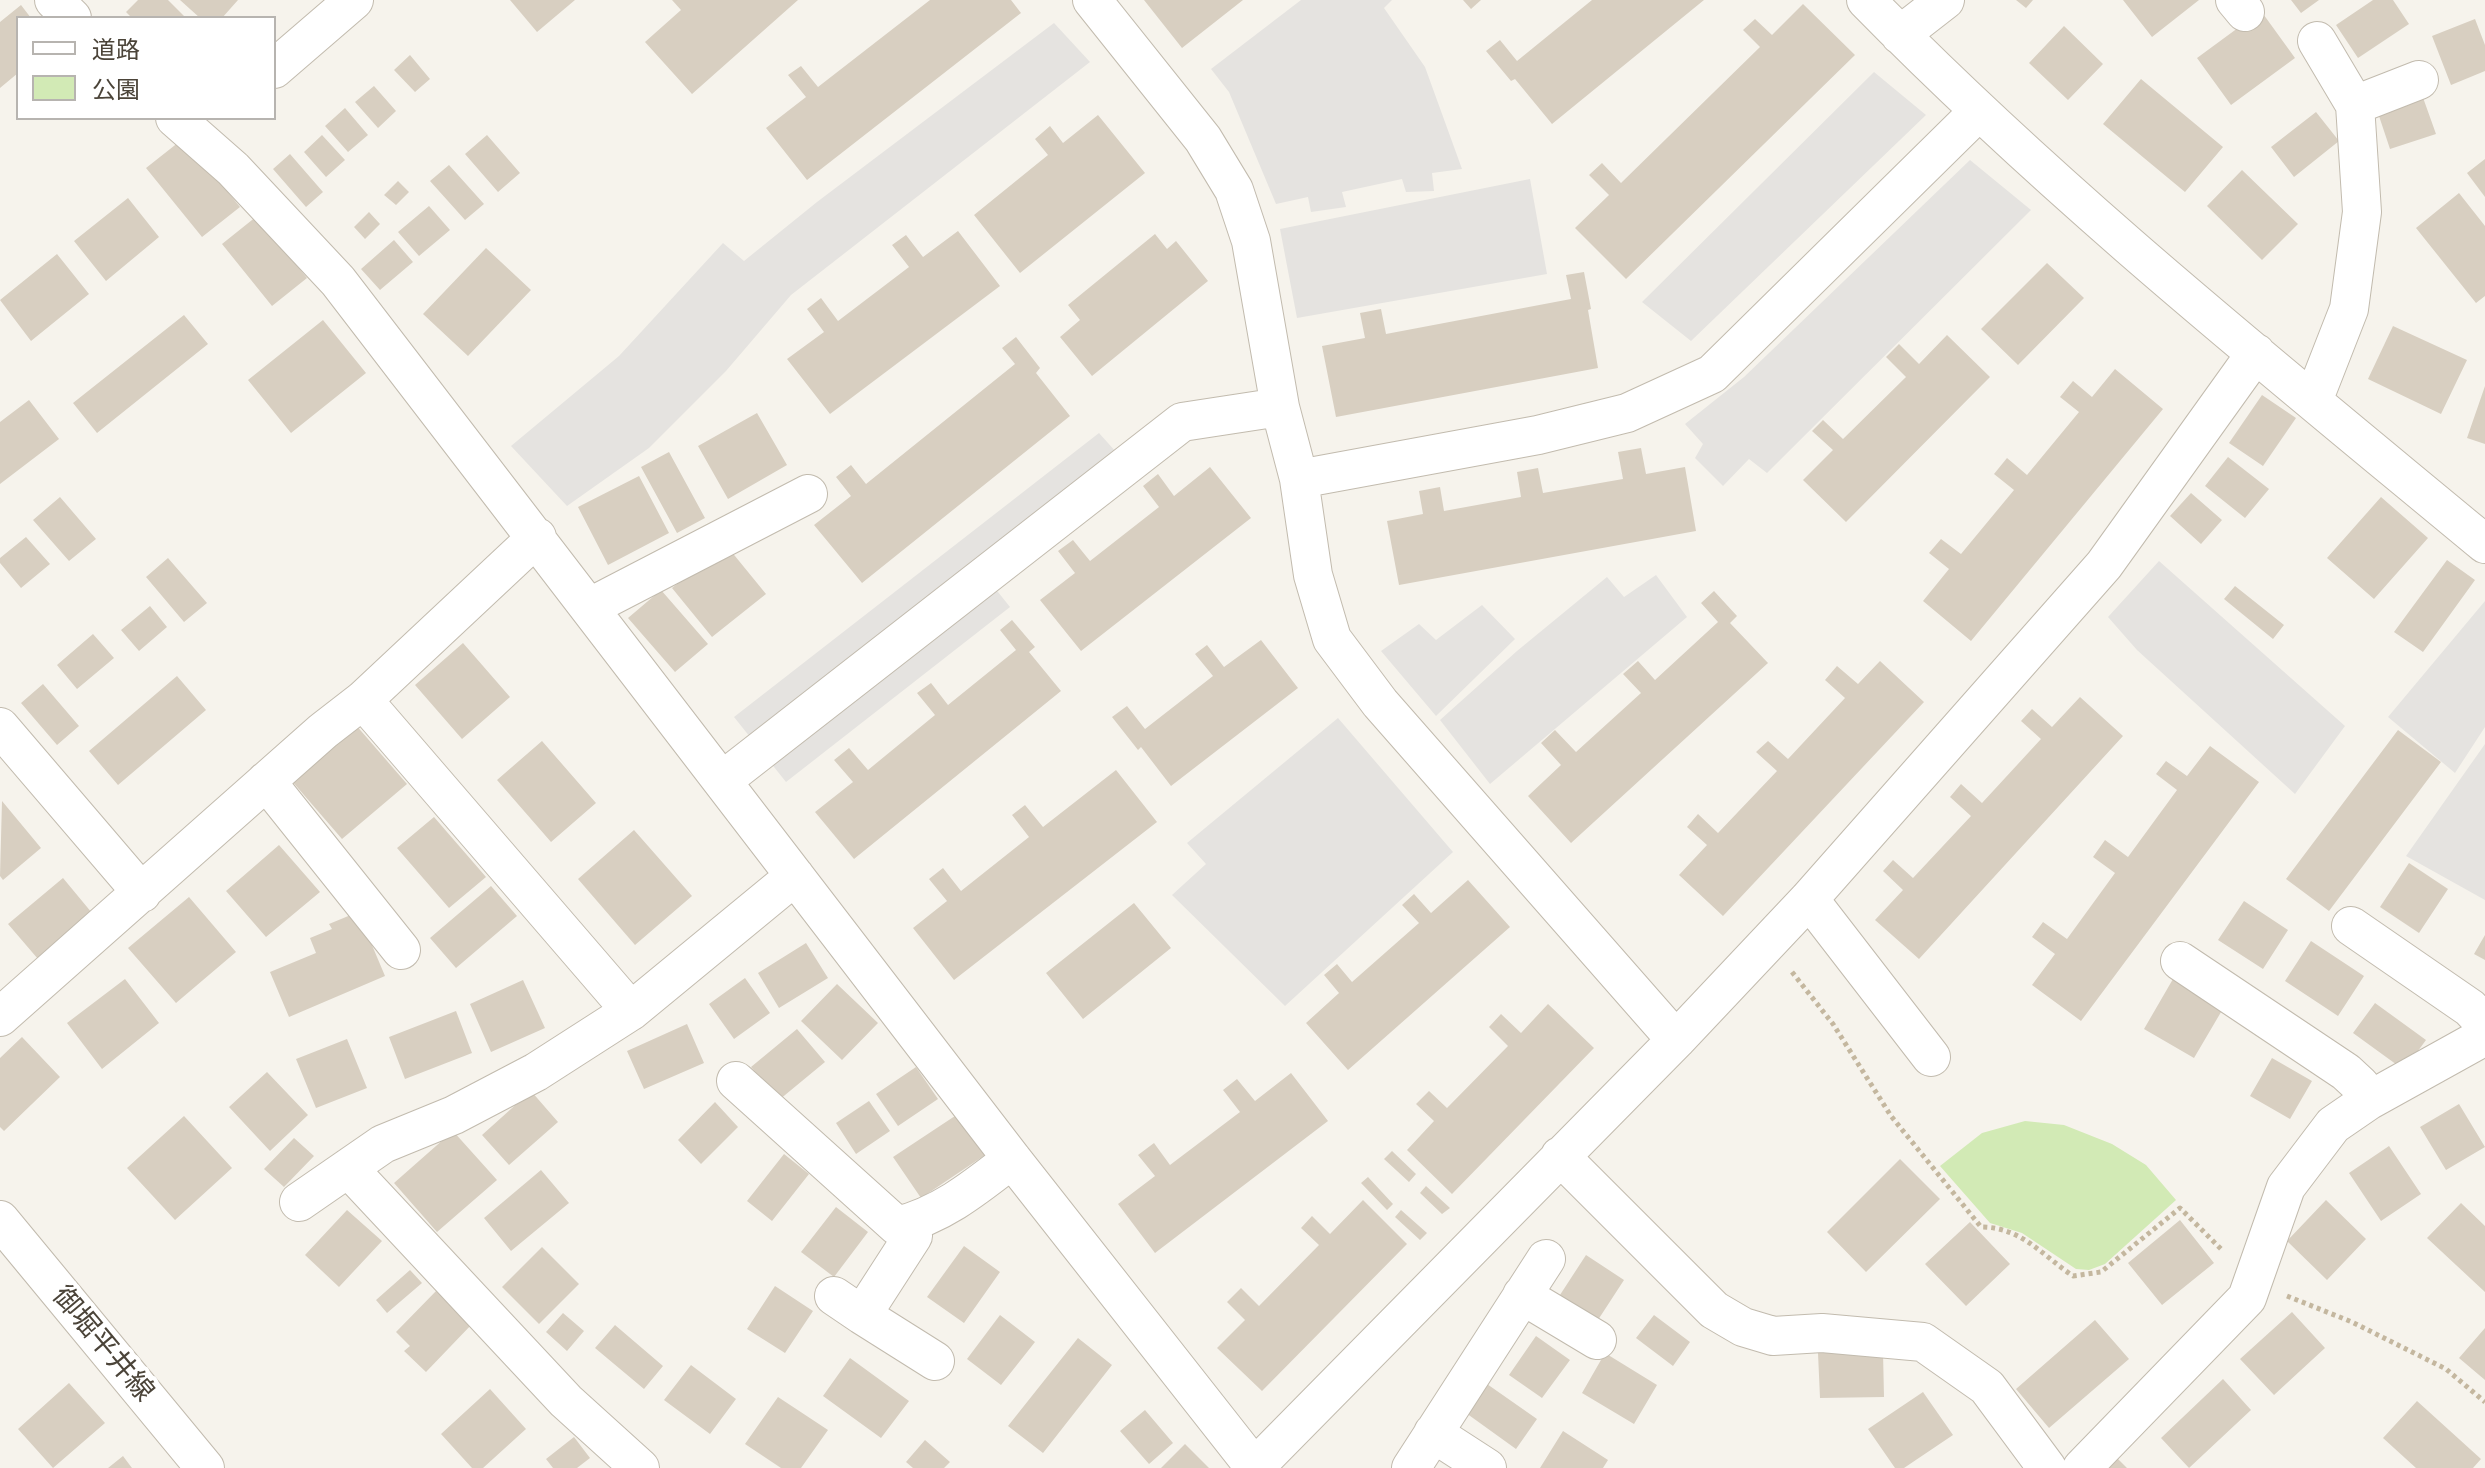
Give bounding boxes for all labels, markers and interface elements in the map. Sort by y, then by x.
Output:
legend [16,16,276,120]
text: 道路 [92,39,140,63]
text: 公園 [92,79,140,103]
street label: 御堀平井線 [45,1280,161,1408]

